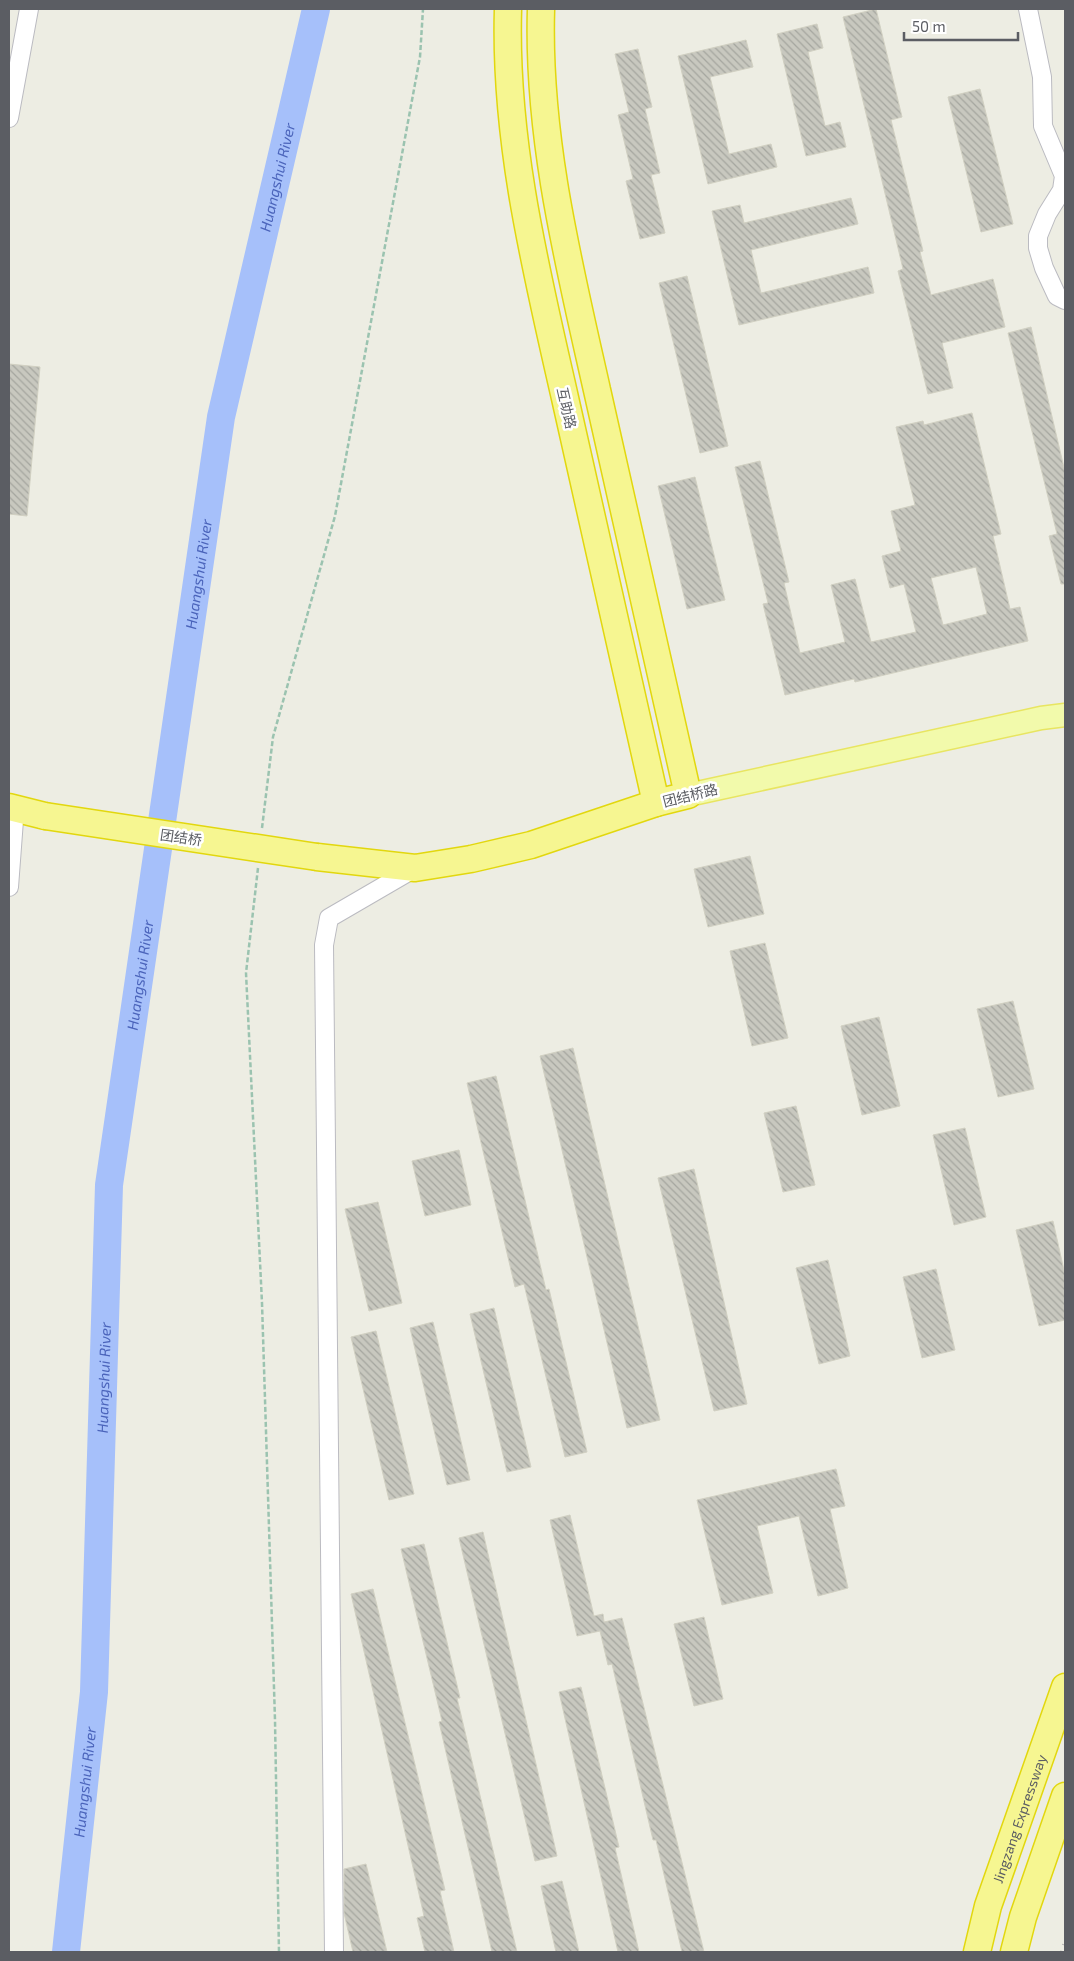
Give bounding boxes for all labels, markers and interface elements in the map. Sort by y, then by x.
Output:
scale bar [904,10,1018,42]
text: 50 m [912,17,946,35]
water label: Huangshui River [255,120,298,233]
street label: 互助路 [554,386,580,430]
water label: Huangshui River [181,517,215,631]
street label: 团结桥路 [661,780,719,810]
street label: 团结桥 [159,826,203,848]
water label: Huangshui River [123,918,157,1031]
water label: Huangshui River [93,1321,114,1434]
water label: Huangshui River [69,1725,99,1838]
street label: Jingzang Expressway [988,1751,1049,1885]

